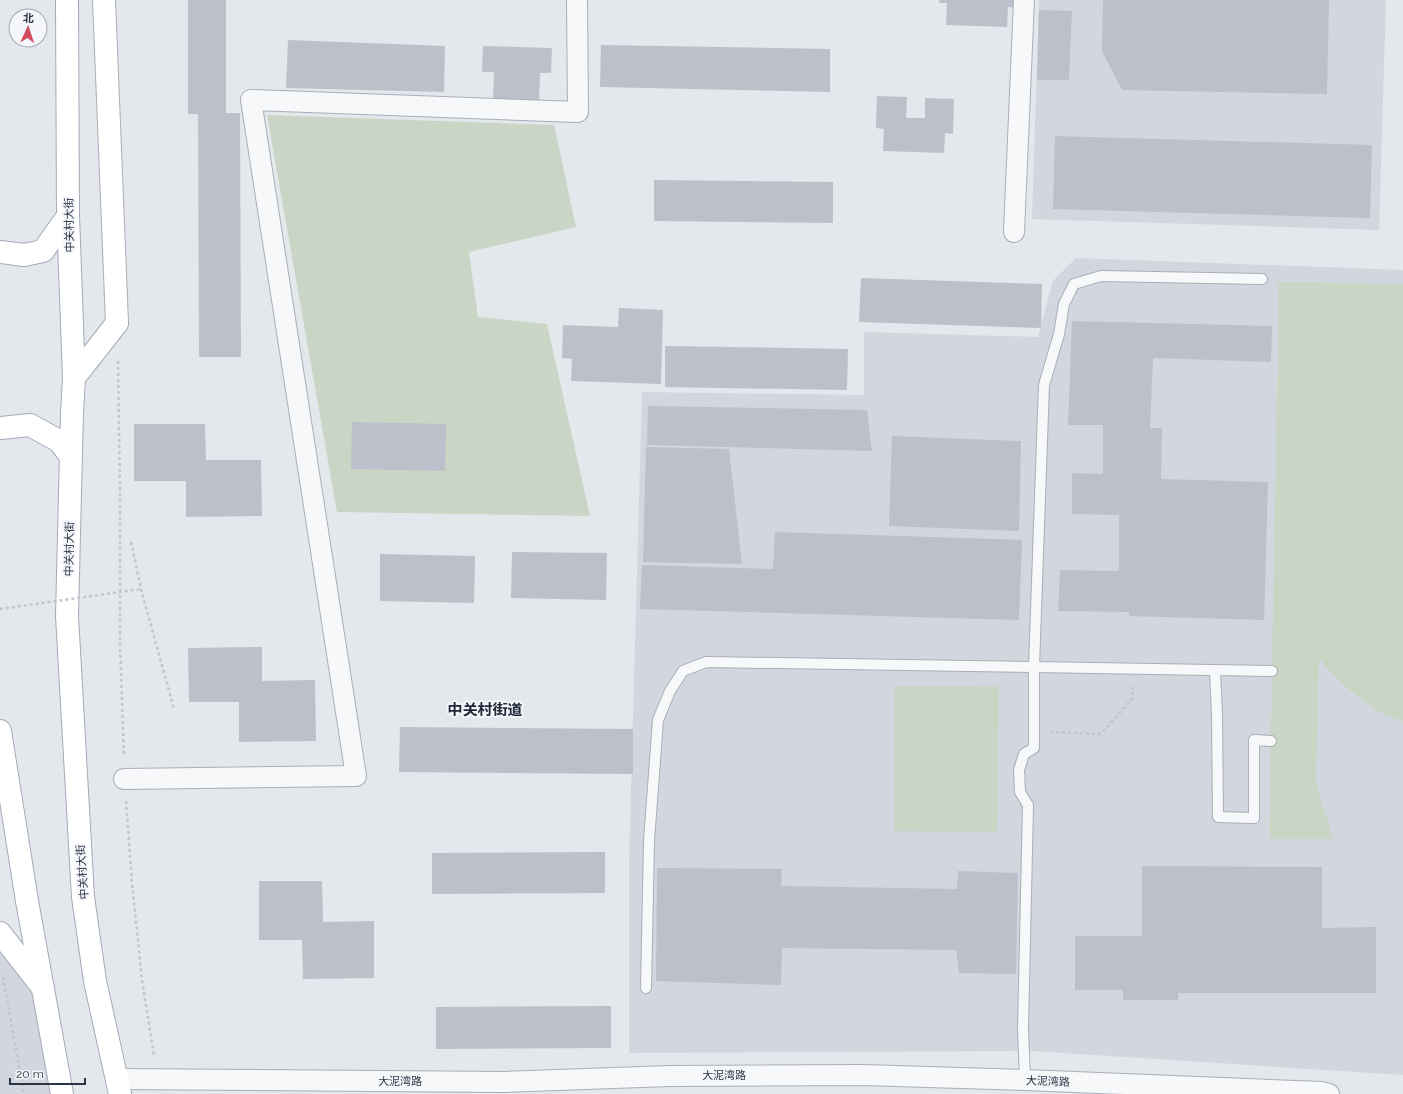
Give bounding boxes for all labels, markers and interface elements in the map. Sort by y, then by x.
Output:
north arrow [8,8,48,48]
text: 北 [23,12,34,25]
street label: 中关村大街 [63,197,76,253]
street label: 中关村大街 [63,521,76,577]
district label: 中关村街道 [447,701,523,719]
street label: 中关村大街 [74,844,91,900]
scale bar [10,1060,85,1086]
text: 20 m [16,1067,44,1081]
street label: 大泥湾路 [702,1069,746,1082]
street label: 大泥湾路 [1026,1074,1070,1089]
street label: 大泥湾路 [378,1075,422,1088]

